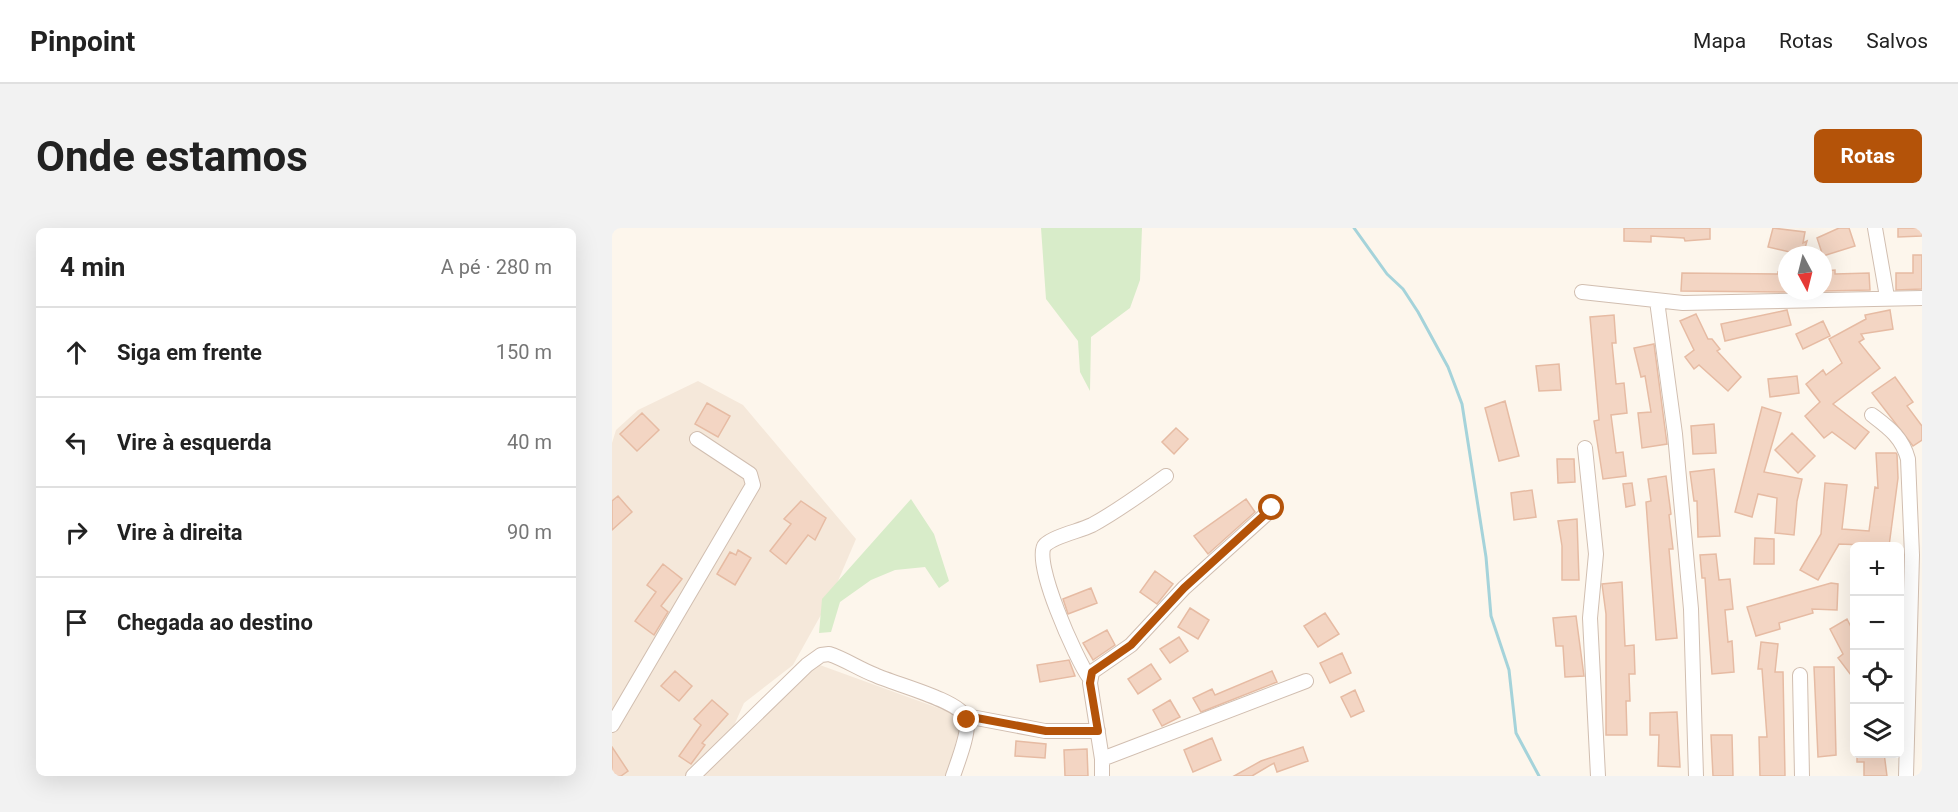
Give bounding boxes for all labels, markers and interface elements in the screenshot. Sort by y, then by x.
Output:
text: Pinpoint [30,25,135,58]
text: Mapa [1693,29,1746,53]
text: Rotas [1779,29,1833,53]
text: Salvos [1866,29,1928,53]
button: Rotas [1814,129,1922,183]
text: Onde estamos [36,132,308,181]
north arrow [1778,246,1832,300]
text: 4 min [60,252,125,282]
text: A pé · 280 m [441,255,552,279]
icon: ahead [60,336,93,369]
text: Siga em frente [117,340,262,365]
text: 150 m [496,340,552,364]
icon: left [60,426,93,459]
text: Vire à esquerda [117,430,271,455]
text: 40 m [507,430,552,454]
route start [1258,494,1284,520]
icon: right [60,516,93,549]
text: Vire à direita [117,520,243,545]
text: 90 m [507,520,552,544]
map controls [1850,542,1904,758]
button: + [1850,542,1904,596]
button: − [1850,596,1904,650]
icon: arrive [60,606,93,639]
text: Chegada ao destino [117,610,313,635]
button: locate [1850,650,1904,704]
button: layers [1850,704,1904,758]
route end [953,706,979,732]

